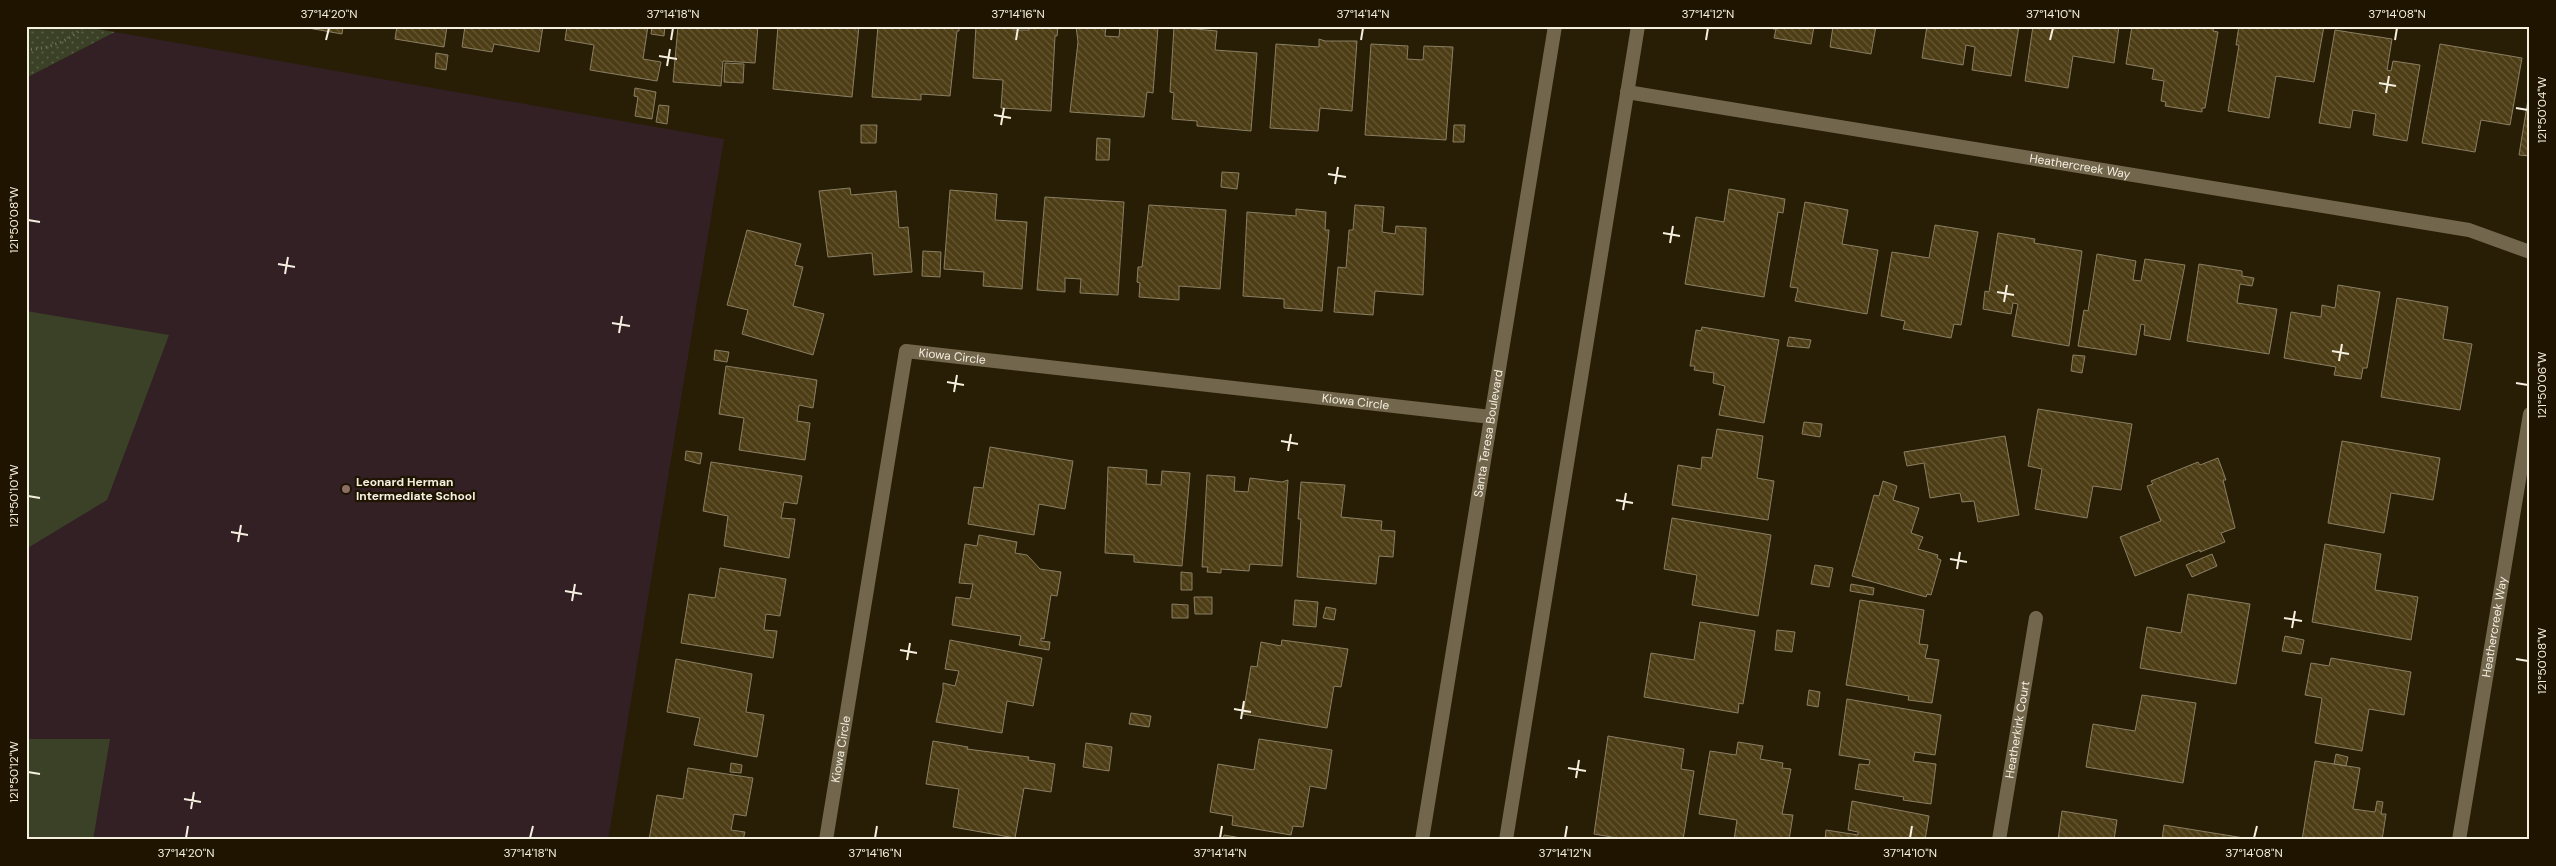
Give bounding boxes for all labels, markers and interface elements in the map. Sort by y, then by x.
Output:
text: 37°14'20"N [300,6,358,22]
text: 37°14'18"N [646,6,700,22]
text: 37°14'16"N [991,6,1045,22]
text: 37°14'14"N [1336,6,1390,22]
text: 37°14'12"N [1682,6,1734,22]
text: 37°14'10"N [2026,6,2080,22]
text: 37°14'08"N [2368,6,2426,22]
text: 121°50'04"W [2534,76,2550,143]
street label: Heathercreek Way [2028,150,2132,182]
text: 121°50'08"W [6,186,22,253]
street label: Kiowa Circle [918,344,987,368]
text: 121°50'06"W [2534,351,2550,418]
street label: Santa Teresa Boulevard [1470,368,1507,498]
street label: Kiowa Circle [1321,390,1390,413]
text: 121°50'10"W [6,464,22,528]
place label: Leonard Herman Intermediate School [356,474,475,504]
marker: Leonard Herman Intermediate School [340,483,352,495]
street label: Heathercreek Way [2478,575,2511,679]
text: 121°50'08"W [2534,627,2550,694]
street label: Heatherkirk Court [2001,679,2033,780]
street label: Kiowa Circle [828,714,854,784]
text: 121°50'12"W [6,741,22,803]
text: 37°14'20"N [157,845,215,861]
text: 37°14'18"N [503,845,557,861]
text: 37°14'16"N [848,845,902,861]
text: 37°14'14"N [1193,845,1247,861]
text: 37°14'12"N [1539,845,1591,861]
text: 37°14'10"N [1883,845,1937,861]
text: 37°14'08"N [2225,845,2283,861]

